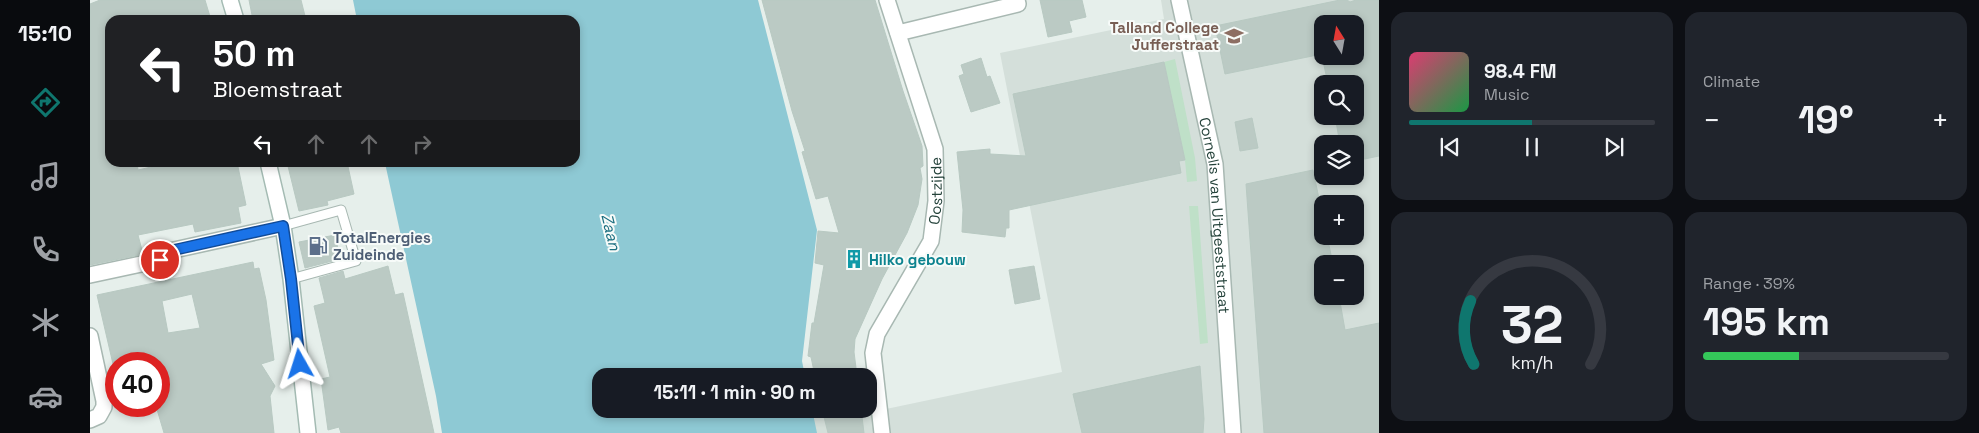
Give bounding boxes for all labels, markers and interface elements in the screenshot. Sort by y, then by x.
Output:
north arrow [1314,15,1364,65]
map controls [1314,15,1364,305]
place label: Talland College Jufferstraat [1110,18,1219,54]
text: 15:10 [18,19,72,47]
school or university icon: Talland College Jufferstraat [1223,25,1245,47]
text: 50 m [213,32,295,76]
icon: left [130,35,195,100]
text: 98.4 FM [1484,59,1557,84]
text: Climate [1703,71,1760,92]
text: Bloemstraat [213,75,343,103]
button: search [1314,75,1364,125]
text: Music [1484,84,1530,105]
icon: directions [28,85,63,120]
text: 19° [1798,96,1854,144]
text: − [1703,102,1720,138]
text: + [1932,102,1949,138]
street label: Cornelis van Uitgeeststraat [1196,115,1234,314]
icon: left [249,130,277,158]
icon: ahead [302,130,330,158]
icon: ahead [355,130,383,158]
icon: right [408,130,436,158]
icon: previous [1436,133,1464,161]
icon: pause [1518,133,1546,161]
icon: next [1600,133,1628,161]
button: layers [1314,135,1364,185]
street label: Oostzijde [924,157,946,226]
icon: music [28,159,63,194]
button: + [1314,195,1364,245]
water label: Zaan [596,211,626,254]
place label: TotalEnergies Zuideinde [333,228,431,264]
icon: phone [28,232,63,267]
fuel station icon: TotalEnergies Zuideinde [307,235,329,257]
pin [139,239,181,281]
icon: arrive [146,246,174,274]
building icon: Hilko gebouw [843,248,865,270]
place label: Hilko gebouw [869,250,966,269]
button: − [1314,255,1364,305]
text: Range · 39% [1703,273,1795,294]
text: 32 [1501,292,1563,358]
text: 195 km [1703,298,1830,346]
icon: climate [28,305,63,340]
position arrow [273,337,325,389]
text: km/h [1511,351,1553,374]
speed limit sign: 40 [105,352,170,417]
icon: car [28,379,63,414]
text: 15:11 · 1 min · 90 m [654,380,815,405]

